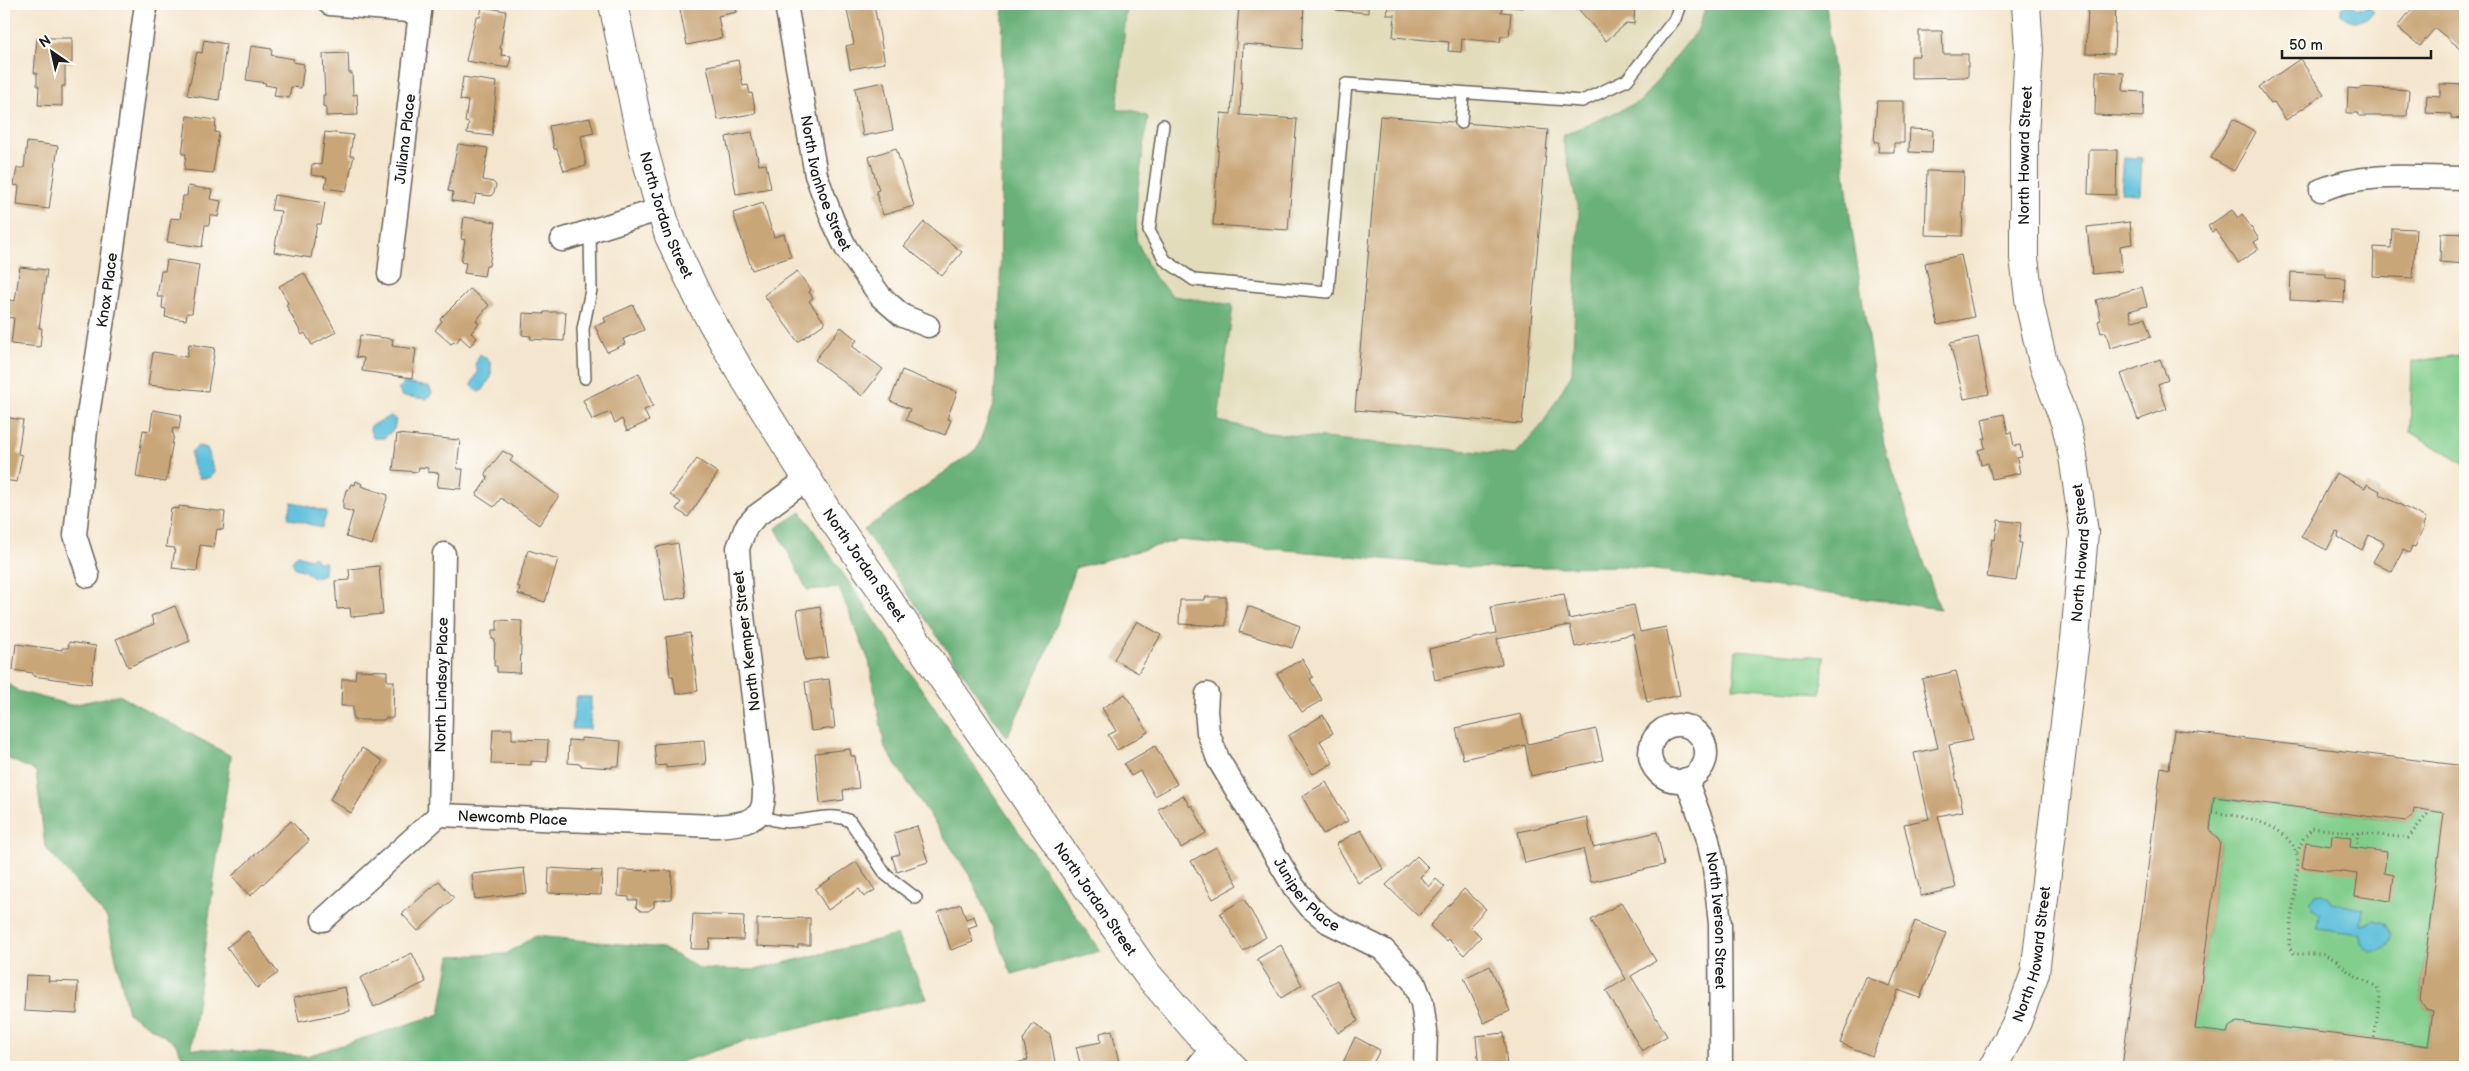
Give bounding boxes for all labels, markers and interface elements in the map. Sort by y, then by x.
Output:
north arrow [28,28,78,78]
scale bar [2282,28,2430,60]
text: N [36,32,54,52]
text: 50 m [2289,36,2323,55]
street label: North Howard Street [2014,85,2036,225]
street label: Juliana Place [390,93,420,185]
street label: North Ivanhoe Street [796,114,856,255]
street label: North Jordan Street [635,149,697,282]
street label: Knox Place [92,251,122,329]
street label: North Howard Street [2067,482,2094,623]
street label: North Jordan Street [819,505,910,626]
street label: North Kemper Street [729,569,765,712]
street label: North Lindsay Place [431,617,452,753]
street label: Newcomb Place [457,806,568,830]
street label: North Jordan Street [1049,839,1141,960]
street label: North Iverson Street [1701,850,1730,990]
street label: Juniper Place [1269,854,1343,936]
street label: North Howard Street [2008,885,2055,1025]

